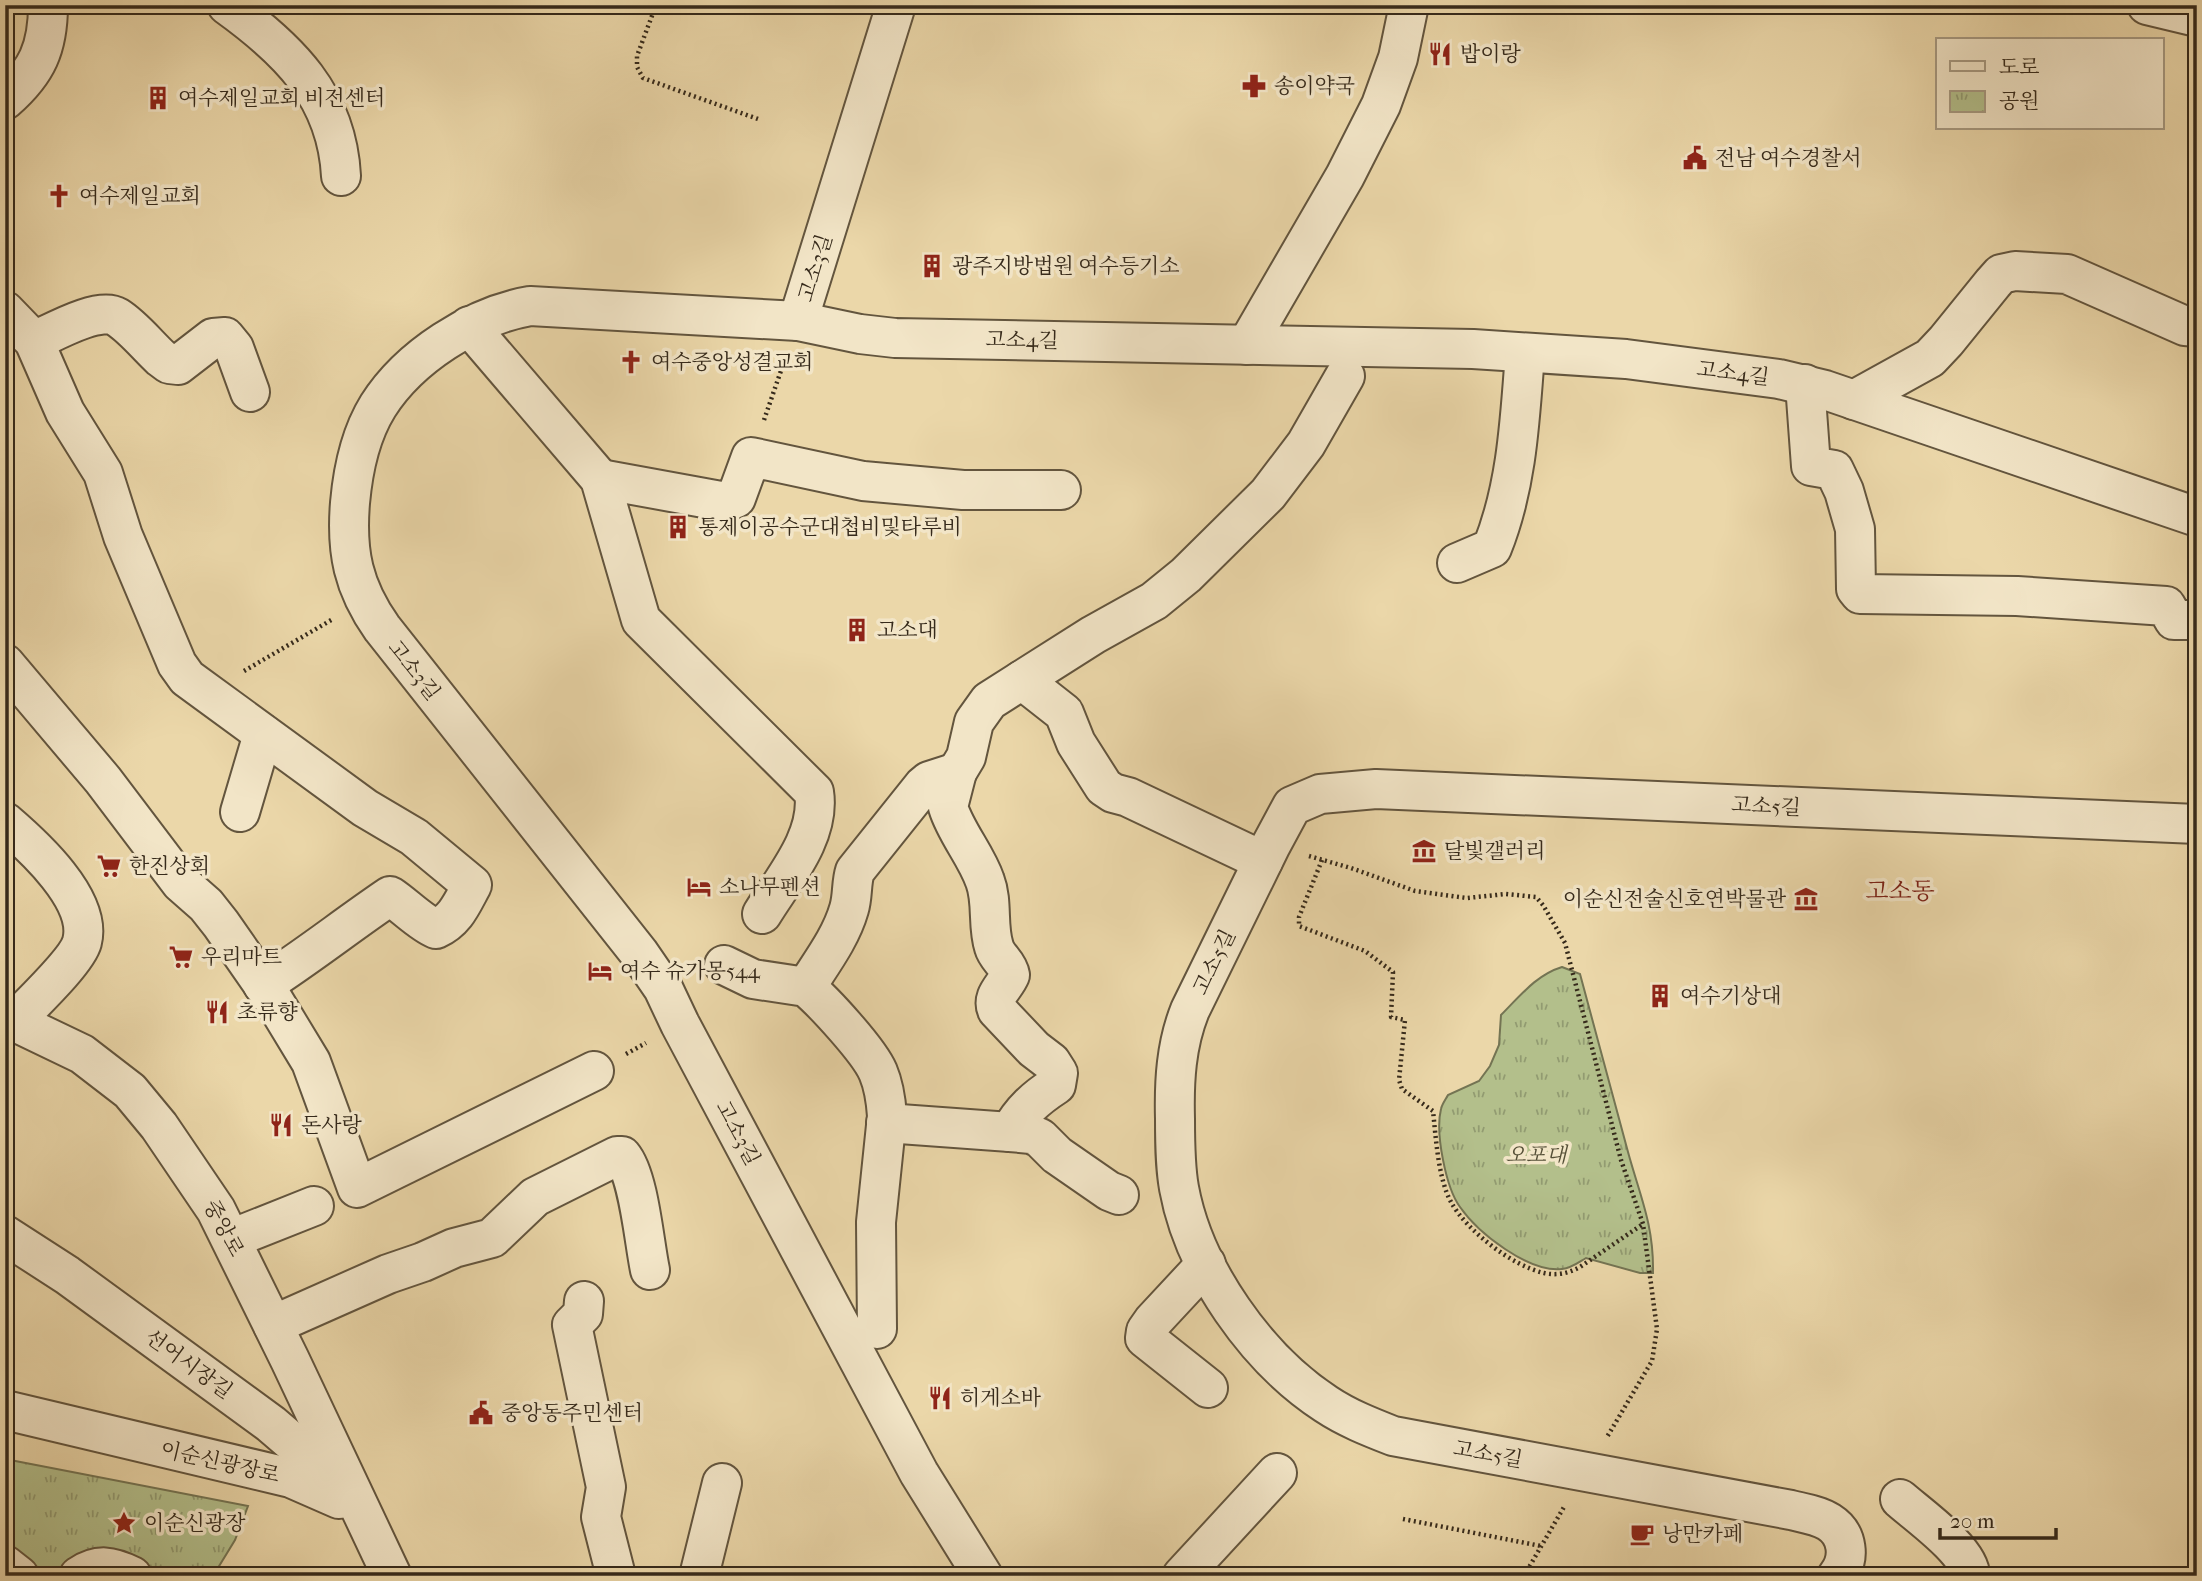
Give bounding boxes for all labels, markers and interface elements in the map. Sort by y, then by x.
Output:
legend [1936,38,2164,130]
restaurant icon: 밥이랑 [1426,40,1454,68]
place label: 밥이랑 [1460,42,1522,66]
text: 도로 [1999,55,2040,79]
pharmacy icon: 송이약국 [1240,72,1268,100]
place label: 송이약국 [1274,74,1355,98]
building icon: 여수제일교회 비전센터 [144,84,172,112]
place label: 여수제일교회 비전센터 [178,86,385,110]
text: 공원 [1999,89,2040,113]
public building icon: 전남 여수경찰서 [1681,144,1709,172]
place label: 전남 여수경찰서 [1715,146,1862,170]
church icon: 여수제일교회 [45,182,73,210]
place label: 여수제일교회 [79,184,201,208]
street label: 고소3길 [793,231,837,305]
building icon: 광주지방법원 여수등기소 [918,252,946,280]
place label: 광주지방법원 여수등기소 [952,254,1180,278]
street label: 고소4길 [985,327,1059,353]
church icon: 여수중앙성결교회 [617,348,645,376]
place label: 여수중앙성결교회 [651,350,813,374]
street label: 고소4길 [1695,357,1771,389]
building icon: 통제이공수군대첩비및타루비 [664,513,692,541]
place label: 통제이공수군대첩비및타루비 [698,515,962,539]
building icon: 고소대 [843,616,871,644]
place label: 고소대 [877,618,938,642]
street label: 고소3길 [383,635,445,705]
street label: 고소5길 [1730,792,1802,820]
museum icon: 달빛갤러리 [1410,837,1438,865]
place label: 달빛갤러리 [1444,839,1545,863]
supermarket icon: 한진상회 [95,852,123,880]
place label: 한진상회 [129,854,210,878]
hotel icon: 소나무펜션 [685,873,713,901]
place label: 소나무펜션 [719,875,820,899]
district label: 고소동 [1865,877,1935,905]
museum icon: 이순신전술신호연박물관 [1792,885,1820,913]
place label: 이순신전술신호연박물관 [1563,887,1787,911]
street label: 고소5길 [1188,925,1240,999]
supermarket icon: 우리마트 [167,943,195,971]
place label: 우리마트 [201,945,282,969]
hotel icon: 여수 슈가몽544 [586,957,614,985]
place label: 여수 슈가몽544 [620,959,761,983]
building icon: 여수기상대 [1646,982,1674,1010]
place label: 여수기상대 [1680,984,1781,1008]
restaurant icon: 초류향 [203,998,231,1026]
place label: 초류향 [237,1000,299,1024]
street label: 고소3길 [711,1097,765,1169]
restaurant icon: 돈사랑 [267,1111,295,1139]
place label: 돈사랑 [301,1113,363,1137]
park label: 오포대 [1506,1143,1569,1167]
street label: 중앙로 [199,1195,249,1261]
street label: 선어시장길 [141,1324,237,1404]
restaurant icon: 히게소바 [926,1384,954,1412]
place label: 히게소바 [960,1386,1042,1410]
public building icon: 중앙동주민센터 [467,1399,495,1427]
place label: 중앙동주민센터 [501,1401,643,1425]
street label: 고소5길 [1451,1436,1525,1472]
street label: 이순신광장로 [158,1437,282,1487]
scale bar [1940,1497,2055,1541]
place icon: 이순신광장 [110,1509,138,1537]
text: 20 m [1950,1509,1995,1533]
place label: 이순신광장 [144,1511,246,1535]
cafe icon: 낭만카페 [1628,1520,1656,1548]
place label: 낭만카페 [1662,1522,1743,1546]

